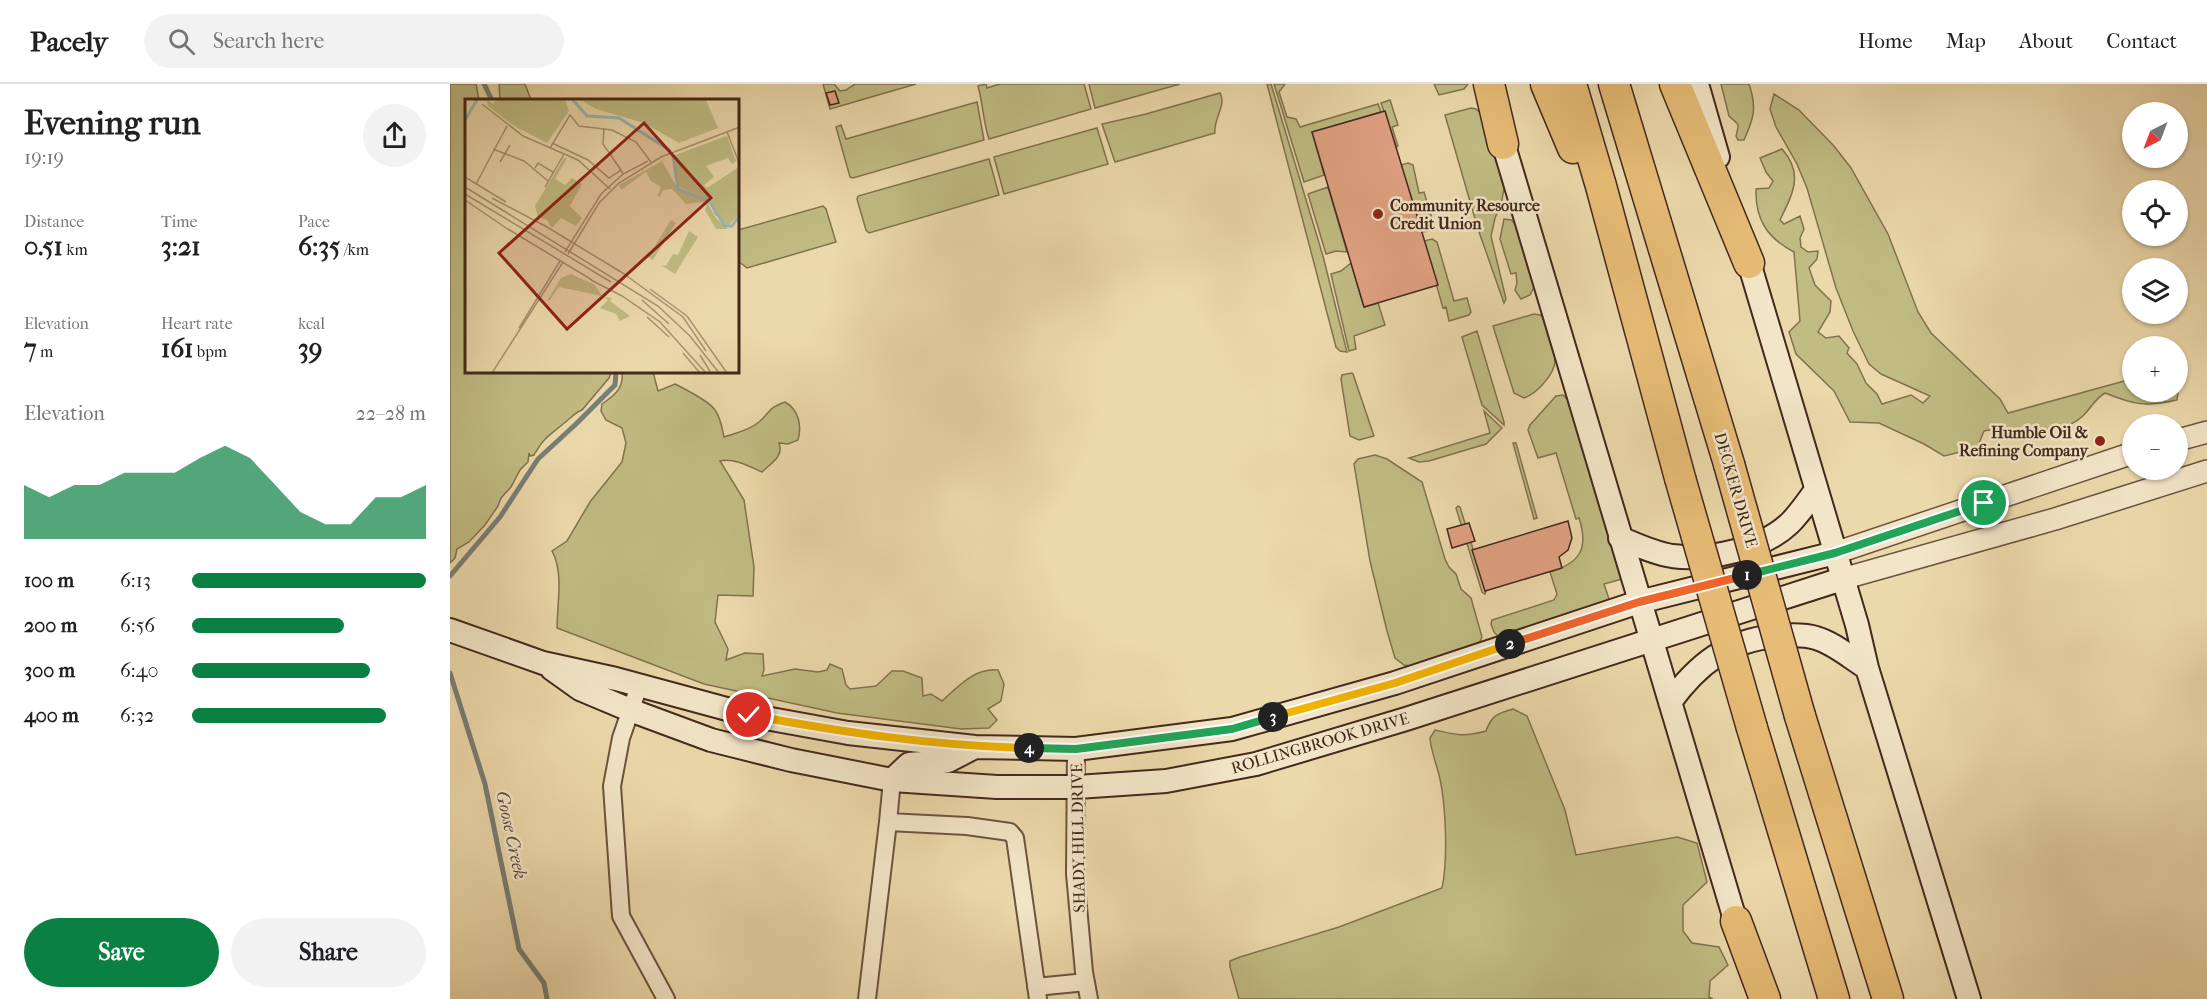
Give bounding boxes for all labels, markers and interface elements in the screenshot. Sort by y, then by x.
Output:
search box [144,14,564,68]
text: Pacely [30,25,108,58]
icon: search [165,25,198,58]
text: Search here [213,28,324,54]
text: Home [1858,29,1913,53]
text: Map [1946,29,1986,53]
text: About [2019,29,2073,53]
text: Contact [2106,29,2177,53]
inset map [465,99,740,374]
north arrow [2122,102,2188,168]
map controls [2122,102,2188,480]
text: Evening run [24,104,201,143]
button: share [363,104,426,167]
text: 19:19 [24,146,64,169]
button: locate [2122,180,2188,246]
place label: Community Resource Credit Union [1390,196,1540,233]
marker: Community Resource Credit Union [1371,207,1385,221]
text: Distance [24,212,84,231]
text: Time [161,212,197,231]
text: Pace [298,212,330,231]
text: 0.51 [24,231,63,262]
text: 3:21 [161,231,201,262]
text: 6:35 [298,231,340,262]
text: km [63,240,88,259]
text: /km [340,240,369,259]
button: layers [2122,258,2188,324]
text: Elevation [24,314,89,333]
text: Heart rate [161,314,233,333]
text: kcal [298,314,325,333]
text: 7 [24,333,37,364]
text: 161 [161,333,193,364]
text: 39 [298,333,322,364]
button: + [2122,336,2188,402]
text: m [37,342,53,361]
text: bpm [193,342,227,361]
text: Elevation [24,402,105,425]
text: 22–28 m [355,402,426,425]
button: − [2122,414,2188,480]
place label: Humble Oil & Refining Company [1959,423,2089,461]
street label: DECKER DRIVE [1710,430,1762,550]
marker: Humble Oil & Refining Company [2093,434,2107,448]
pin [1958,477,2009,528]
icon: arrive [1967,486,2000,519]
pin: 1 [1732,560,1762,590]
text: 1 [1744,565,1750,584]
text: 100 m [24,569,74,592]
text: 6:13 [120,569,151,592]
text: 200 m [24,614,77,637]
text: 6:56 [120,614,155,637]
pin: 2 [1495,629,1525,659]
text: 2 [1506,634,1514,653]
text: 300 m [24,659,75,682]
text: 6:40 [120,659,159,682]
pin [723,689,774,740]
icon: check [732,698,765,731]
pin: 3 [1258,702,1288,732]
text: 400 m [24,704,79,727]
text: 6:32 [120,704,154,727]
text: 3 [1270,707,1276,726]
street label: ROLLINGBROOK DRIVE [1229,708,1411,778]
pin: 4 [1014,733,1044,763]
text: 4 [1024,738,1034,757]
street label: SHADY HILL DRIVE [1067,763,1089,913]
water label: Goose Creek [491,789,531,881]
button: Save [24,918,219,987]
button: Share [231,918,426,987]

